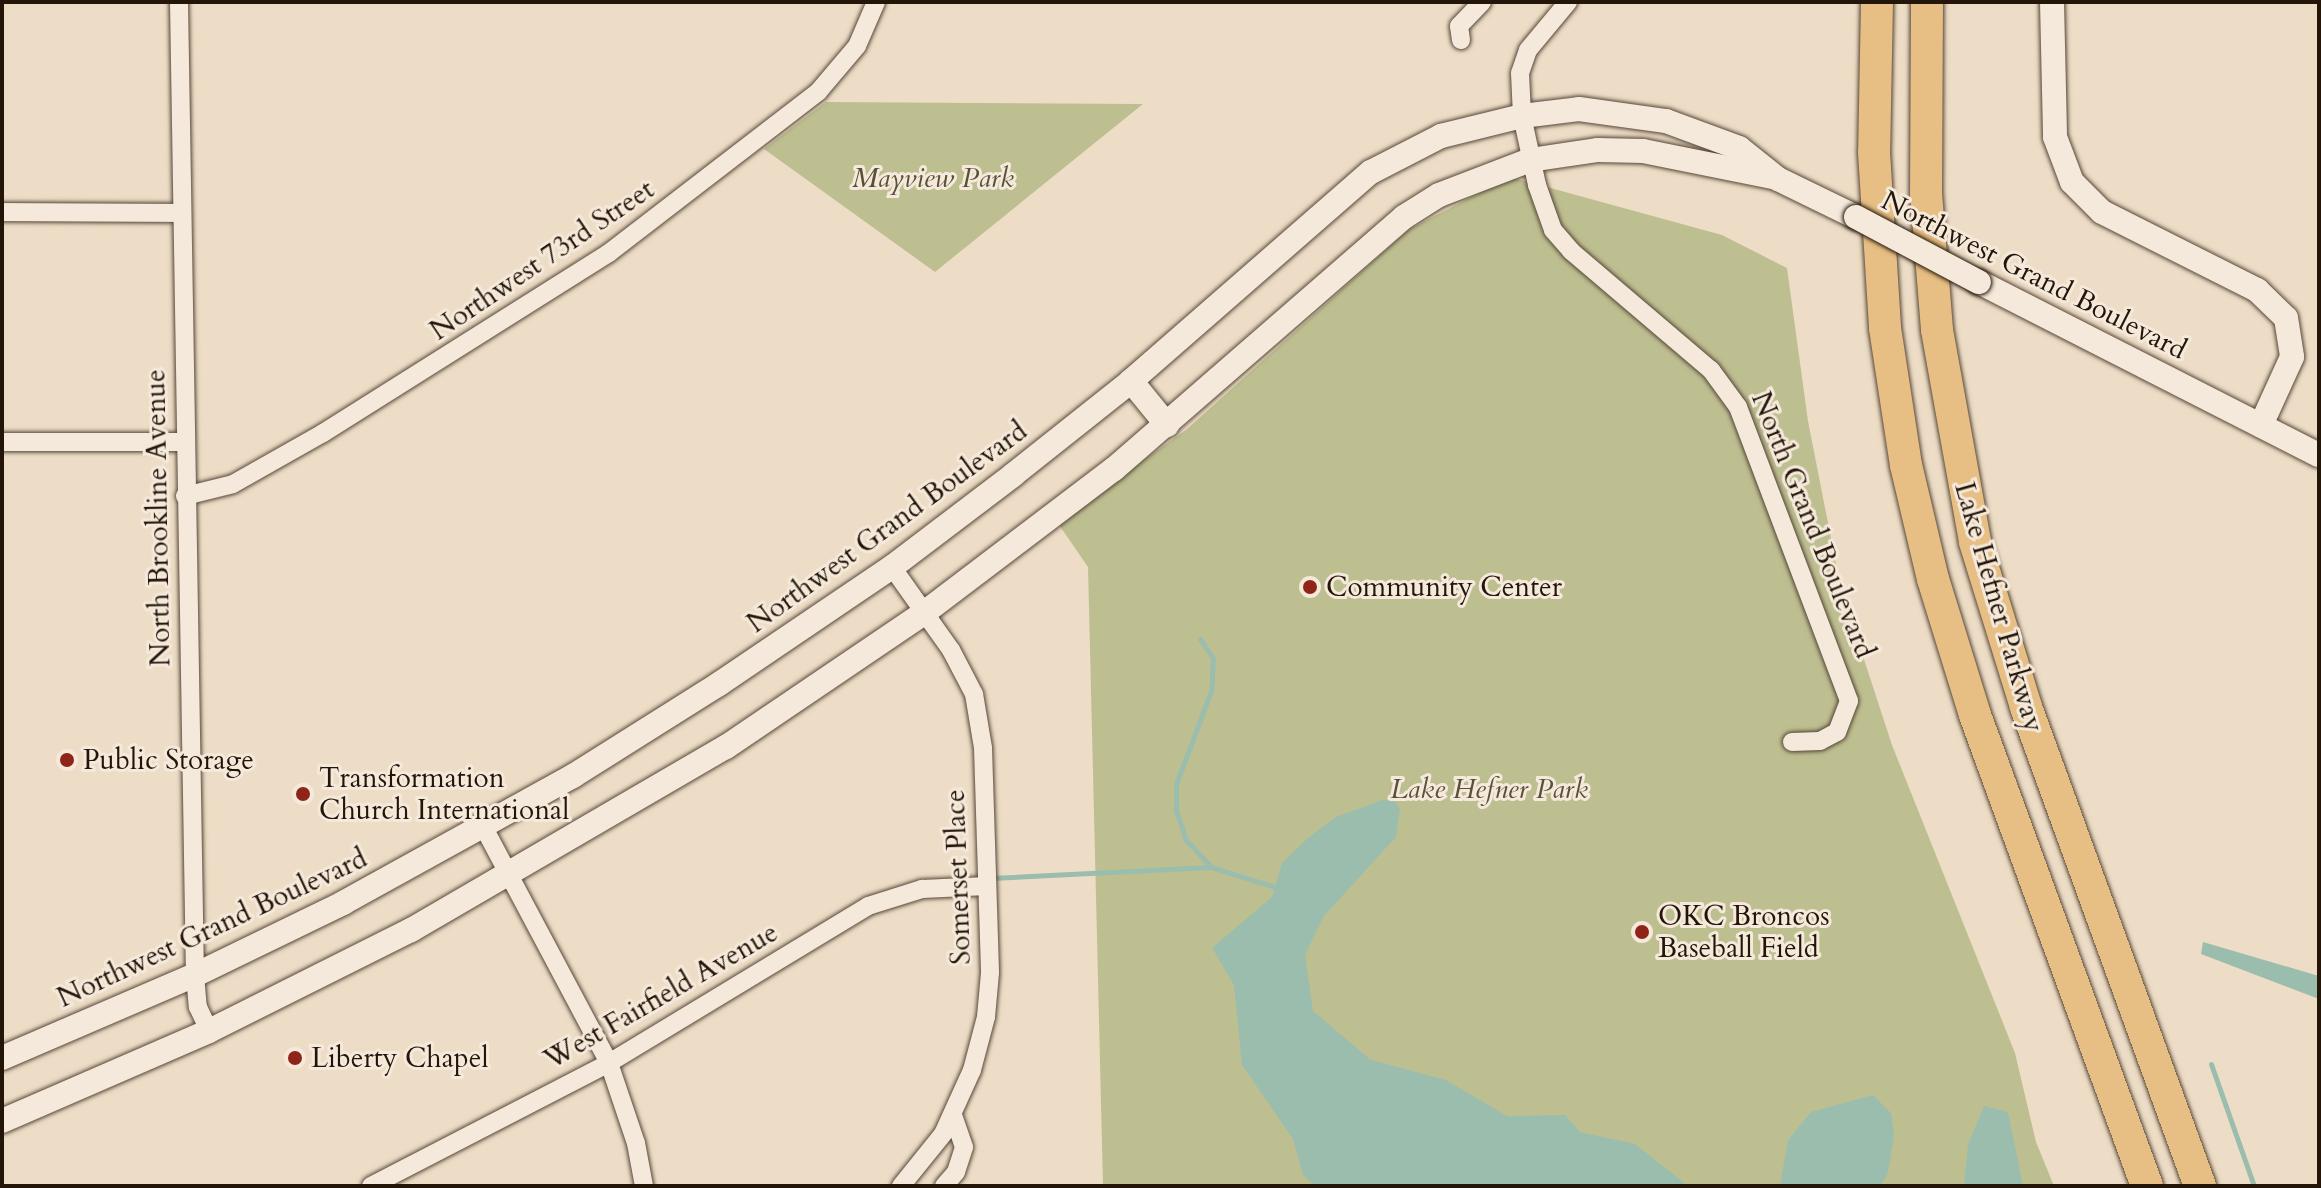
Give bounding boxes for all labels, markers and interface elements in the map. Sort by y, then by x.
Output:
park label: Mayview Park [852,161,1014,195]
street label: Northwest 73rd Street [424,173,660,347]
street label: Northwest Grand Boulevard [1876,183,2192,367]
street label: North Brookline Avenue [139,369,177,667]
street label: North Grand Boulevard [1744,387,1882,663]
street label: Northwest Grand Boulevard [740,414,1034,640]
street label: Lake Hefner Parkway [1947,478,2051,736]
place label: Community Center [1326,570,1562,604]
marker: Community Center [1301,578,1319,596]
place label: Public Storage [83,743,254,777]
marker: Public Storage [58,751,76,769]
place label: Transformation Church International [319,761,569,827]
park label: Lake Hefner Park [1390,772,1588,806]
marker: Transformation Church International [294,785,312,803]
street label: Somerset Place [938,789,978,965]
street label: Northwest Grand Boulevard [52,841,372,1015]
place label: OKC Broncos Baseball Field [1658,899,1830,965]
street label: West Fairfield Avenue [538,915,784,1077]
marker: OKC Broncos Baseball Field [1633,923,1651,941]
place label: Liberty Chapel [311,1041,489,1075]
marker: Liberty Chapel [286,1049,304,1067]

